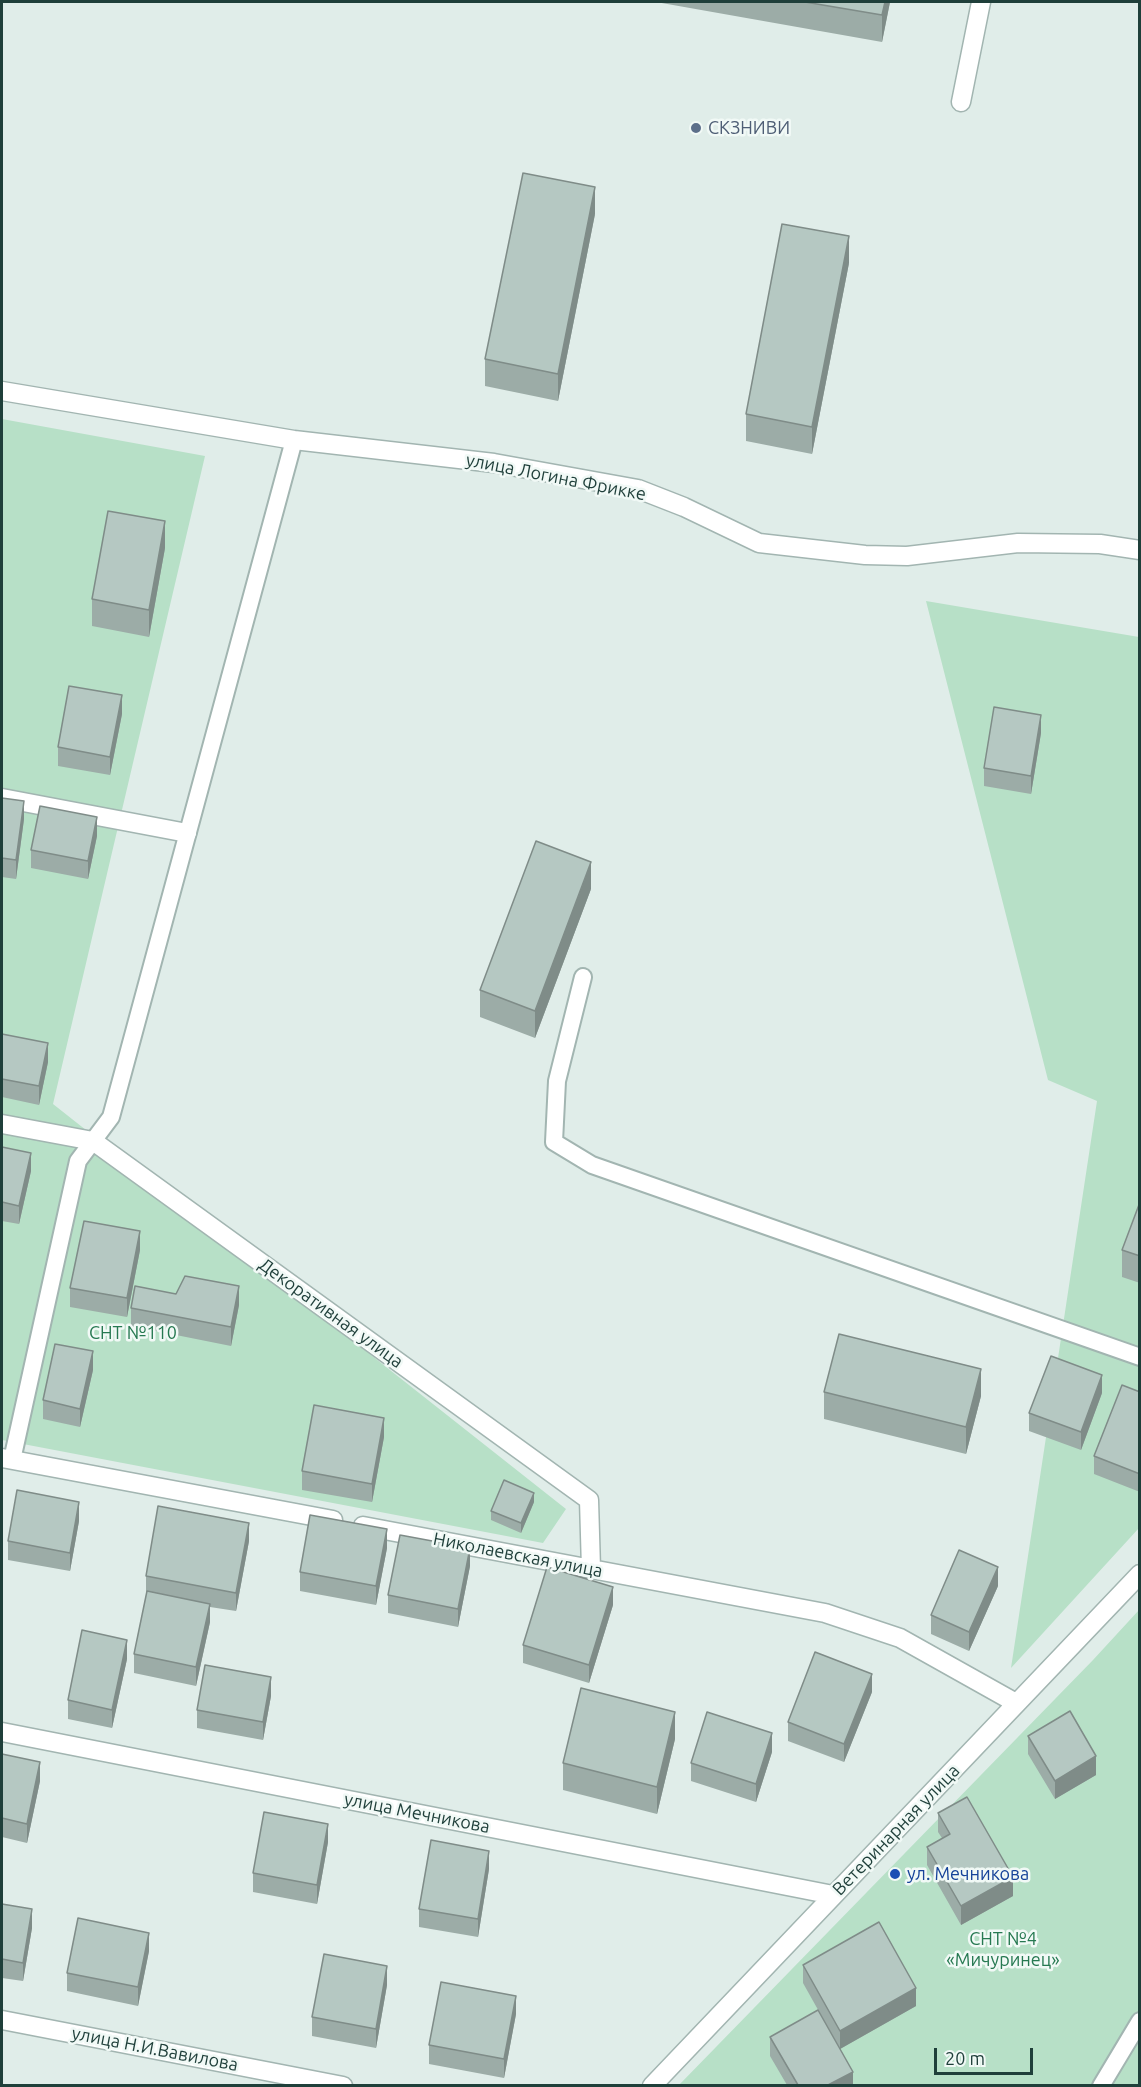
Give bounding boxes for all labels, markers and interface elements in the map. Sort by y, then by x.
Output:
place label: СКЗНИВИ [708,117,790,139]
marker: СКЗНИВИ [689,121,703,135]
street label: улица Логина Фрикке [464,449,648,505]
street label: Декоративная улица [255,1253,407,1373]
park label: СНТ №110 [89,1322,177,1344]
street label: Николаевская улица [431,1528,605,1582]
street label: Ветеринарная улица [828,1760,964,1900]
street label: улица Мечникова [342,1788,492,1838]
place label: ул. Мечникова [907,1863,1029,1885]
marker: ул. Мечникова [888,1867,902,1881]
park label: СНТ №4 «Мичуринец» [946,1928,1060,1970]
street label: улица Н.И.Вавилова [70,2022,240,2076]
scale bar [937,2036,1036,2074]
text: 20 m [945,2048,985,2068]

